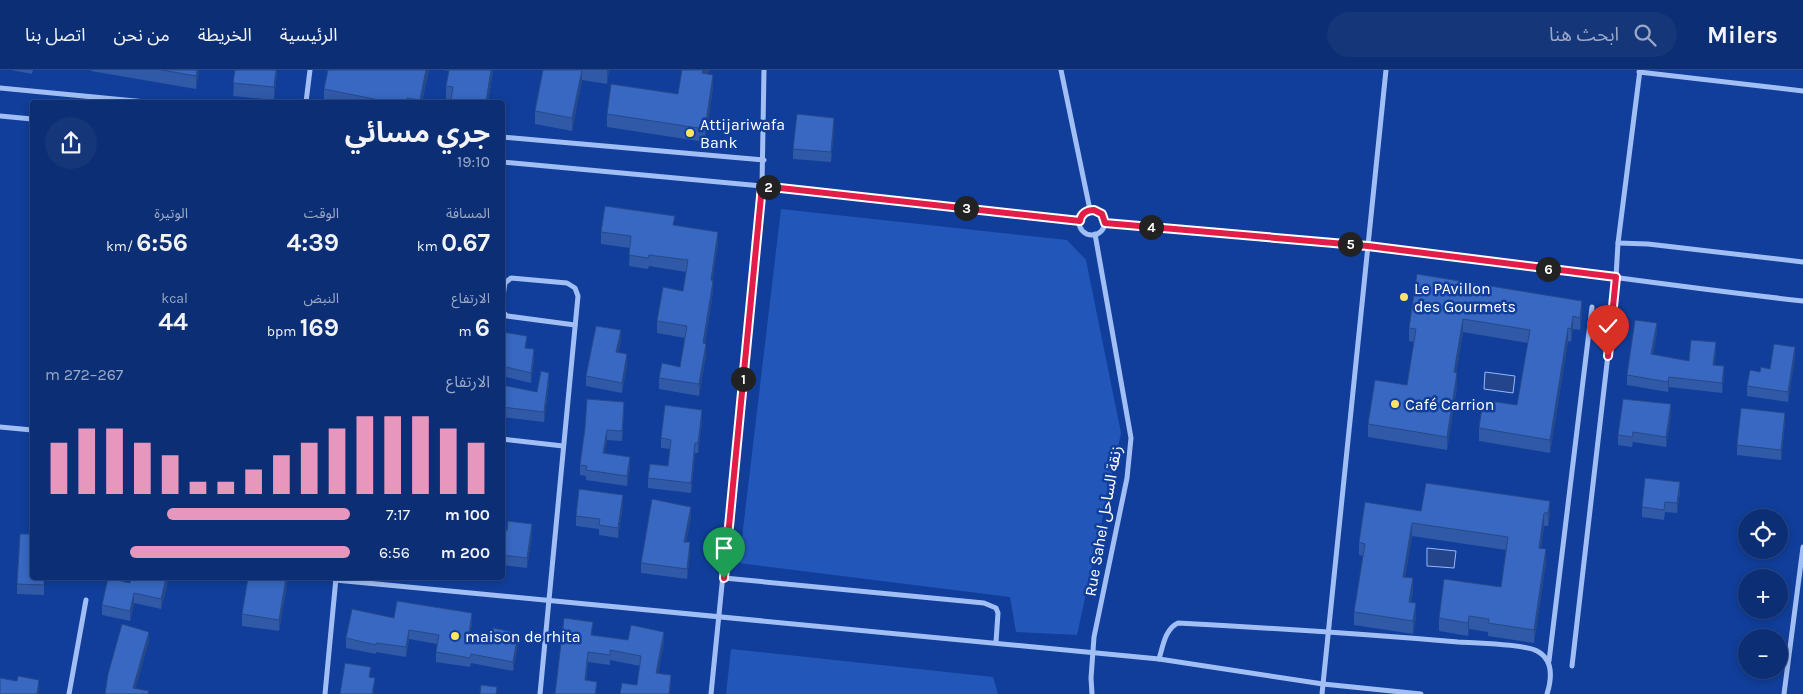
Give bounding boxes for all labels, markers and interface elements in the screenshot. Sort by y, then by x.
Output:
search box [1327,12,1677,57]
icon: search [1631,21,1659,49]
text: Milers [1707,21,1778,49]
text: اتصل بنا [25,24,85,46]
text: من نحن [113,24,170,46]
text: الخريطة [198,24,252,46]
text: الرئيسية [280,24,338,46]
text: ابحث هنا [1549,24,1619,46]
place label: Attijariwafa Bank [700,115,785,152]
text: جري مسائي [345,116,490,149]
button: share [45,117,97,169]
marker: Attijariwafa Bank [684,127,696,139]
text: 19:10 [457,152,490,171]
pin: 2 [756,174,780,200]
text: 2 [764,179,773,196]
pin: 3 [954,196,978,220]
text: 3 [962,200,971,217]
text: الوتيرة [154,205,188,222]
text: الوقت [304,205,339,222]
text: المسافة [446,205,490,222]
pin: 4 [1138,214,1164,240]
text: 4 [1147,219,1156,236]
text: 6:56 [136,228,188,257]
text: 4:39 [287,228,339,257]
text: 0.67 [441,228,490,257]
pin: 5 [1338,232,1362,256]
text: 5 [1346,236,1355,253]
text: /km [106,238,136,255]
text: km [417,238,441,255]
pin: 6 [1536,256,1560,282]
text: 6 [1544,261,1553,278]
place label: Le PAvillon des Gourmets [1414,279,1516,316]
text: kcal [161,290,188,307]
text: النبض [303,290,339,307]
text: الارتفاع [452,290,490,307]
marker: Le PAvillon des Gourmets [1398,291,1410,303]
pin [1587,305,1629,356]
text: 44 [158,307,188,336]
icon: check [1594,312,1622,340]
text: 169 [300,313,339,342]
text: 6 [475,313,490,342]
text: bpm [267,323,300,340]
text: m [458,323,475,340]
text: 267–272 m [45,365,123,384]
pin: 1 [730,366,756,392]
text: 1 [741,371,746,388]
text: الارتفاع [446,372,490,391]
place label: Café Carrion [1405,395,1494,414]
marker: Café Carrion [1389,398,1401,410]
street label: Rue Sahel زنقة الساحل [1080,444,1126,598]
text: 7:17 [386,505,410,524]
text: 100 m [445,505,490,524]
map controls [1738,509,1788,679]
button: locate [1738,509,1788,559]
pin [703,527,745,578]
icon: arrive [710,534,738,562]
text: 6:56 [379,543,410,562]
text: 200 m [441,543,490,562]
button: + [1738,569,1788,619]
place label: maison de rhita [465,627,581,646]
button: − [1738,629,1788,679]
marker: maison de rhita [449,630,461,642]

